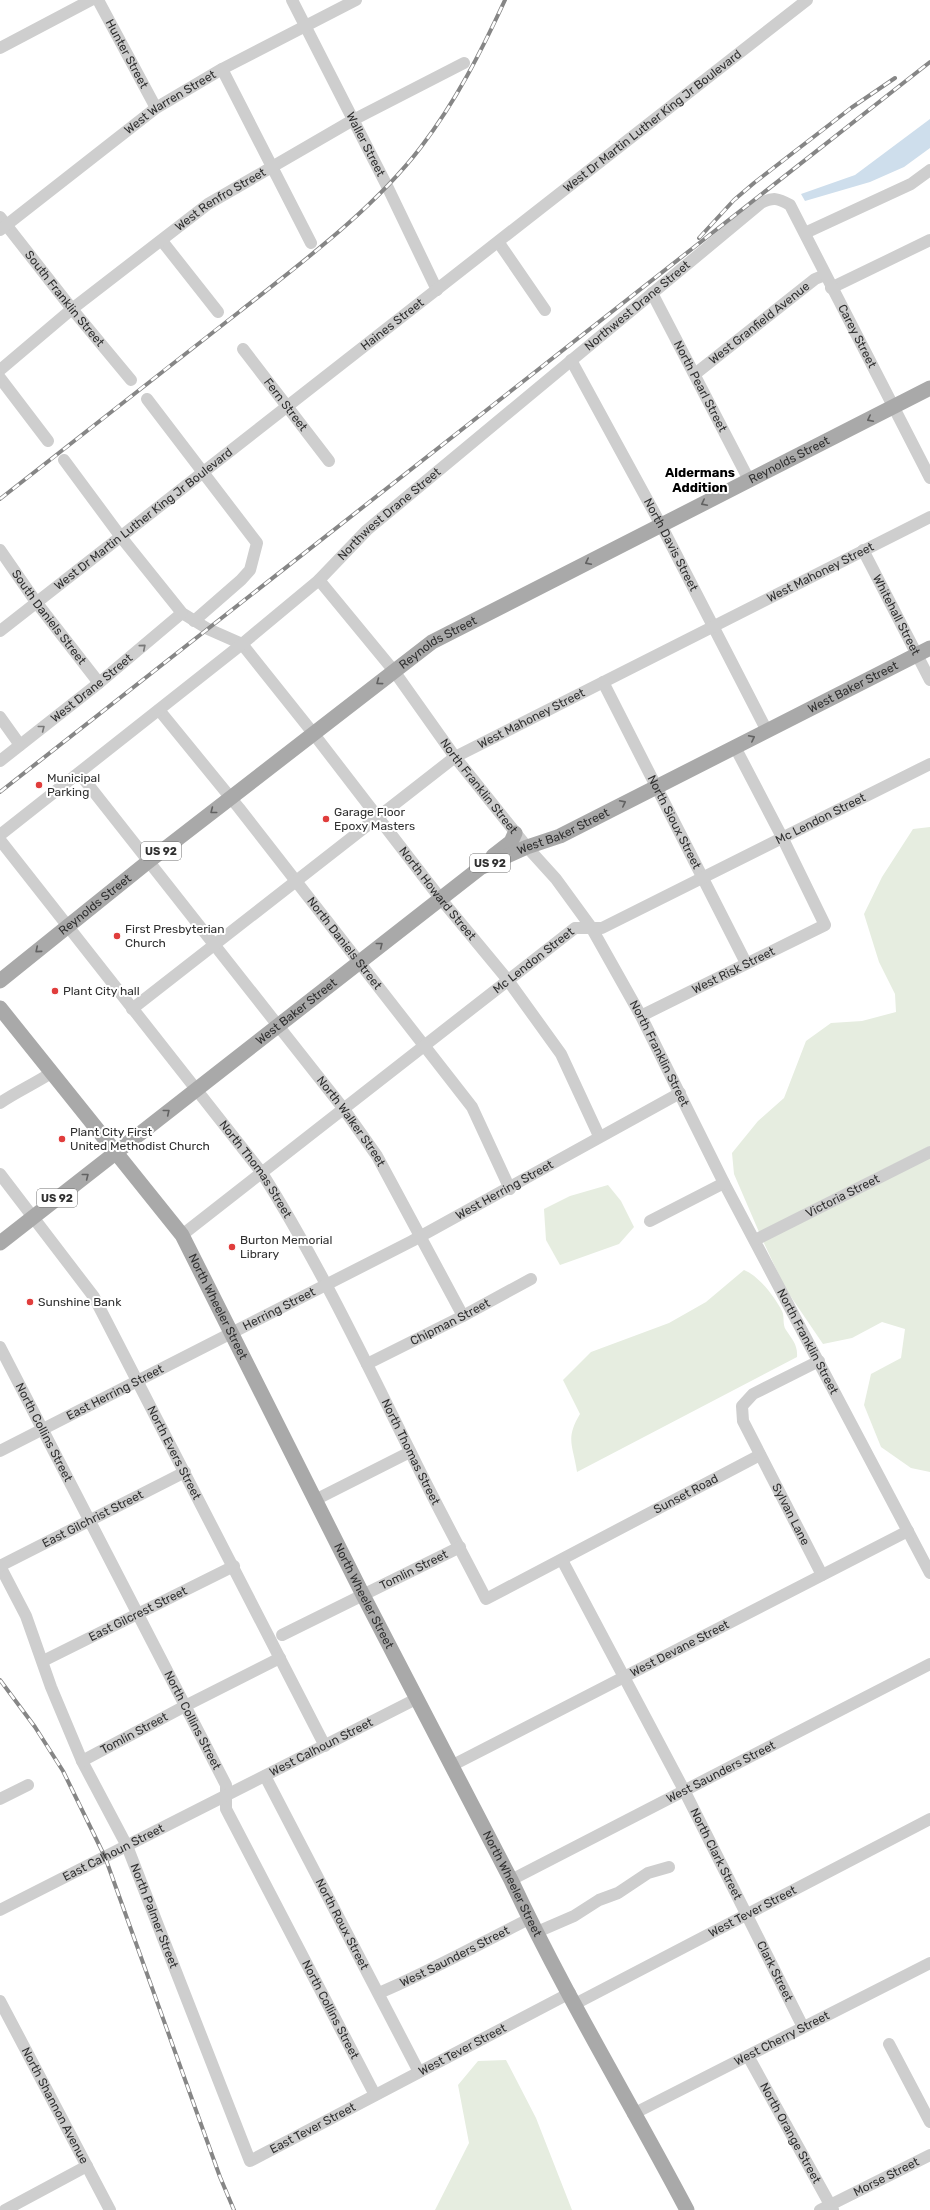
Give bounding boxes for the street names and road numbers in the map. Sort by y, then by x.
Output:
street label: Hunter Street [103,17,151,91]
street label: West Dr Martin Luther King Jr Boulevard [560,47,744,195]
street label: West Warren Street [122,67,218,137]
street label: Waller Street [343,110,388,179]
street label: West Renfro Street [172,165,268,234]
street label: South Franklin Street [22,248,107,350]
street label: Northwest Drane Street [582,258,693,353]
street label: West Granfield Avenue [706,279,813,367]
street label: Haines Street [358,295,427,353]
street label: Carey Street [835,302,879,371]
street label: North Pearl Street [671,338,730,434]
street label: Fern Street [261,375,311,434]
street label: Reynolds Street [746,433,832,486]
street label: West Dr Martin Luther King Jr Boulevard [51,445,235,593]
street label: Northwest Drane Street [335,465,444,563]
street label: North Davis Street [641,496,701,594]
street label: West Mahoney Street [765,539,876,605]
street label: South Daniels Street [9,567,89,668]
street label: Whitehall Street [870,572,923,658]
street label: Reynolds Street [396,613,479,672]
street label: West Drane Street [48,651,135,725]
street label: West Baker Street [806,658,901,716]
street label: West Mahoney Street [475,686,587,751]
street label: North Franklin Street [437,736,521,837]
street label: North Sioux Street [645,773,704,871]
street label: Mc Lendon Street [773,790,868,847]
street label: West Baker Street [515,805,612,858]
road number: US 92 [141,842,181,860]
street label: North Howard Street [396,844,479,943]
road number: US 92 [470,854,510,872]
street label: Reynolds Street [56,871,134,938]
street label: North Daniels Street [304,894,385,993]
street label: Mc Lendon Street [490,924,577,996]
street label: West Risk Street [690,944,777,997]
street label: West Baker Street [253,975,340,1048]
street label: North Franklin Street [627,998,692,1109]
street label: North Walker Street [314,1073,388,1169]
street label: North Thomas Street [216,1118,295,1221]
street label: West Herring Street [453,1157,556,1223]
street label: Victoria Street [803,1171,882,1220]
road number: US 92 [37,1189,77,1207]
street label: North Wheeler Street [186,1251,251,1362]
street label: Herring Street [240,1284,318,1333]
street label: North Franklin Street [774,1286,841,1397]
street label: Chipman Street [408,1296,493,1348]
street label: East Herring Street [64,1362,166,1423]
street label: North Collins Street [13,1380,75,1484]
street label: North Thomas Street [378,1397,443,1508]
street label: North Evers Street [144,1404,204,1502]
street label: Sunset Road [651,1471,721,1517]
street label: Sylvan Lane [769,1481,813,1548]
street label: East Gilchrist Street [40,1487,146,1550]
street label: North Wheeler Street [331,1541,397,1651]
street label: Tomlin Street [377,1547,450,1593]
street label: East Gilcrest Street [86,1583,190,1644]
street label: West Devane Street [628,1617,732,1680]
street label: North Collins Street [161,1668,224,1772]
street label: Tomlin Street [98,1709,170,1757]
street label: West Calhoun Street [267,1715,375,1779]
street label: West Saunders Street [664,1738,778,1806]
street label: North Clark Street [687,1806,745,1902]
street label: East Calhoun Street [60,1821,166,1884]
street label: North Wheeler Street [480,1829,545,1939]
street label: North Palmer Street [128,1861,181,1970]
street label: North Roux Street [313,1876,372,1972]
street label: West Tever Street [706,1883,799,1940]
street label: West Saunders Street [398,1923,512,1990]
street label: Clark Street [754,1939,796,2004]
street label: North Collins Street [299,1958,362,2062]
street label: West Cherry Street [732,2008,832,2068]
street label: West Tever Street [416,2021,509,2078]
street label: North Shannon Avenue [19,2045,91,2166]
street label: North Orange Street [757,2080,824,2186]
street label: East Tever Street [267,2100,358,2156]
street label: Morse Street [851,2155,922,2199]

